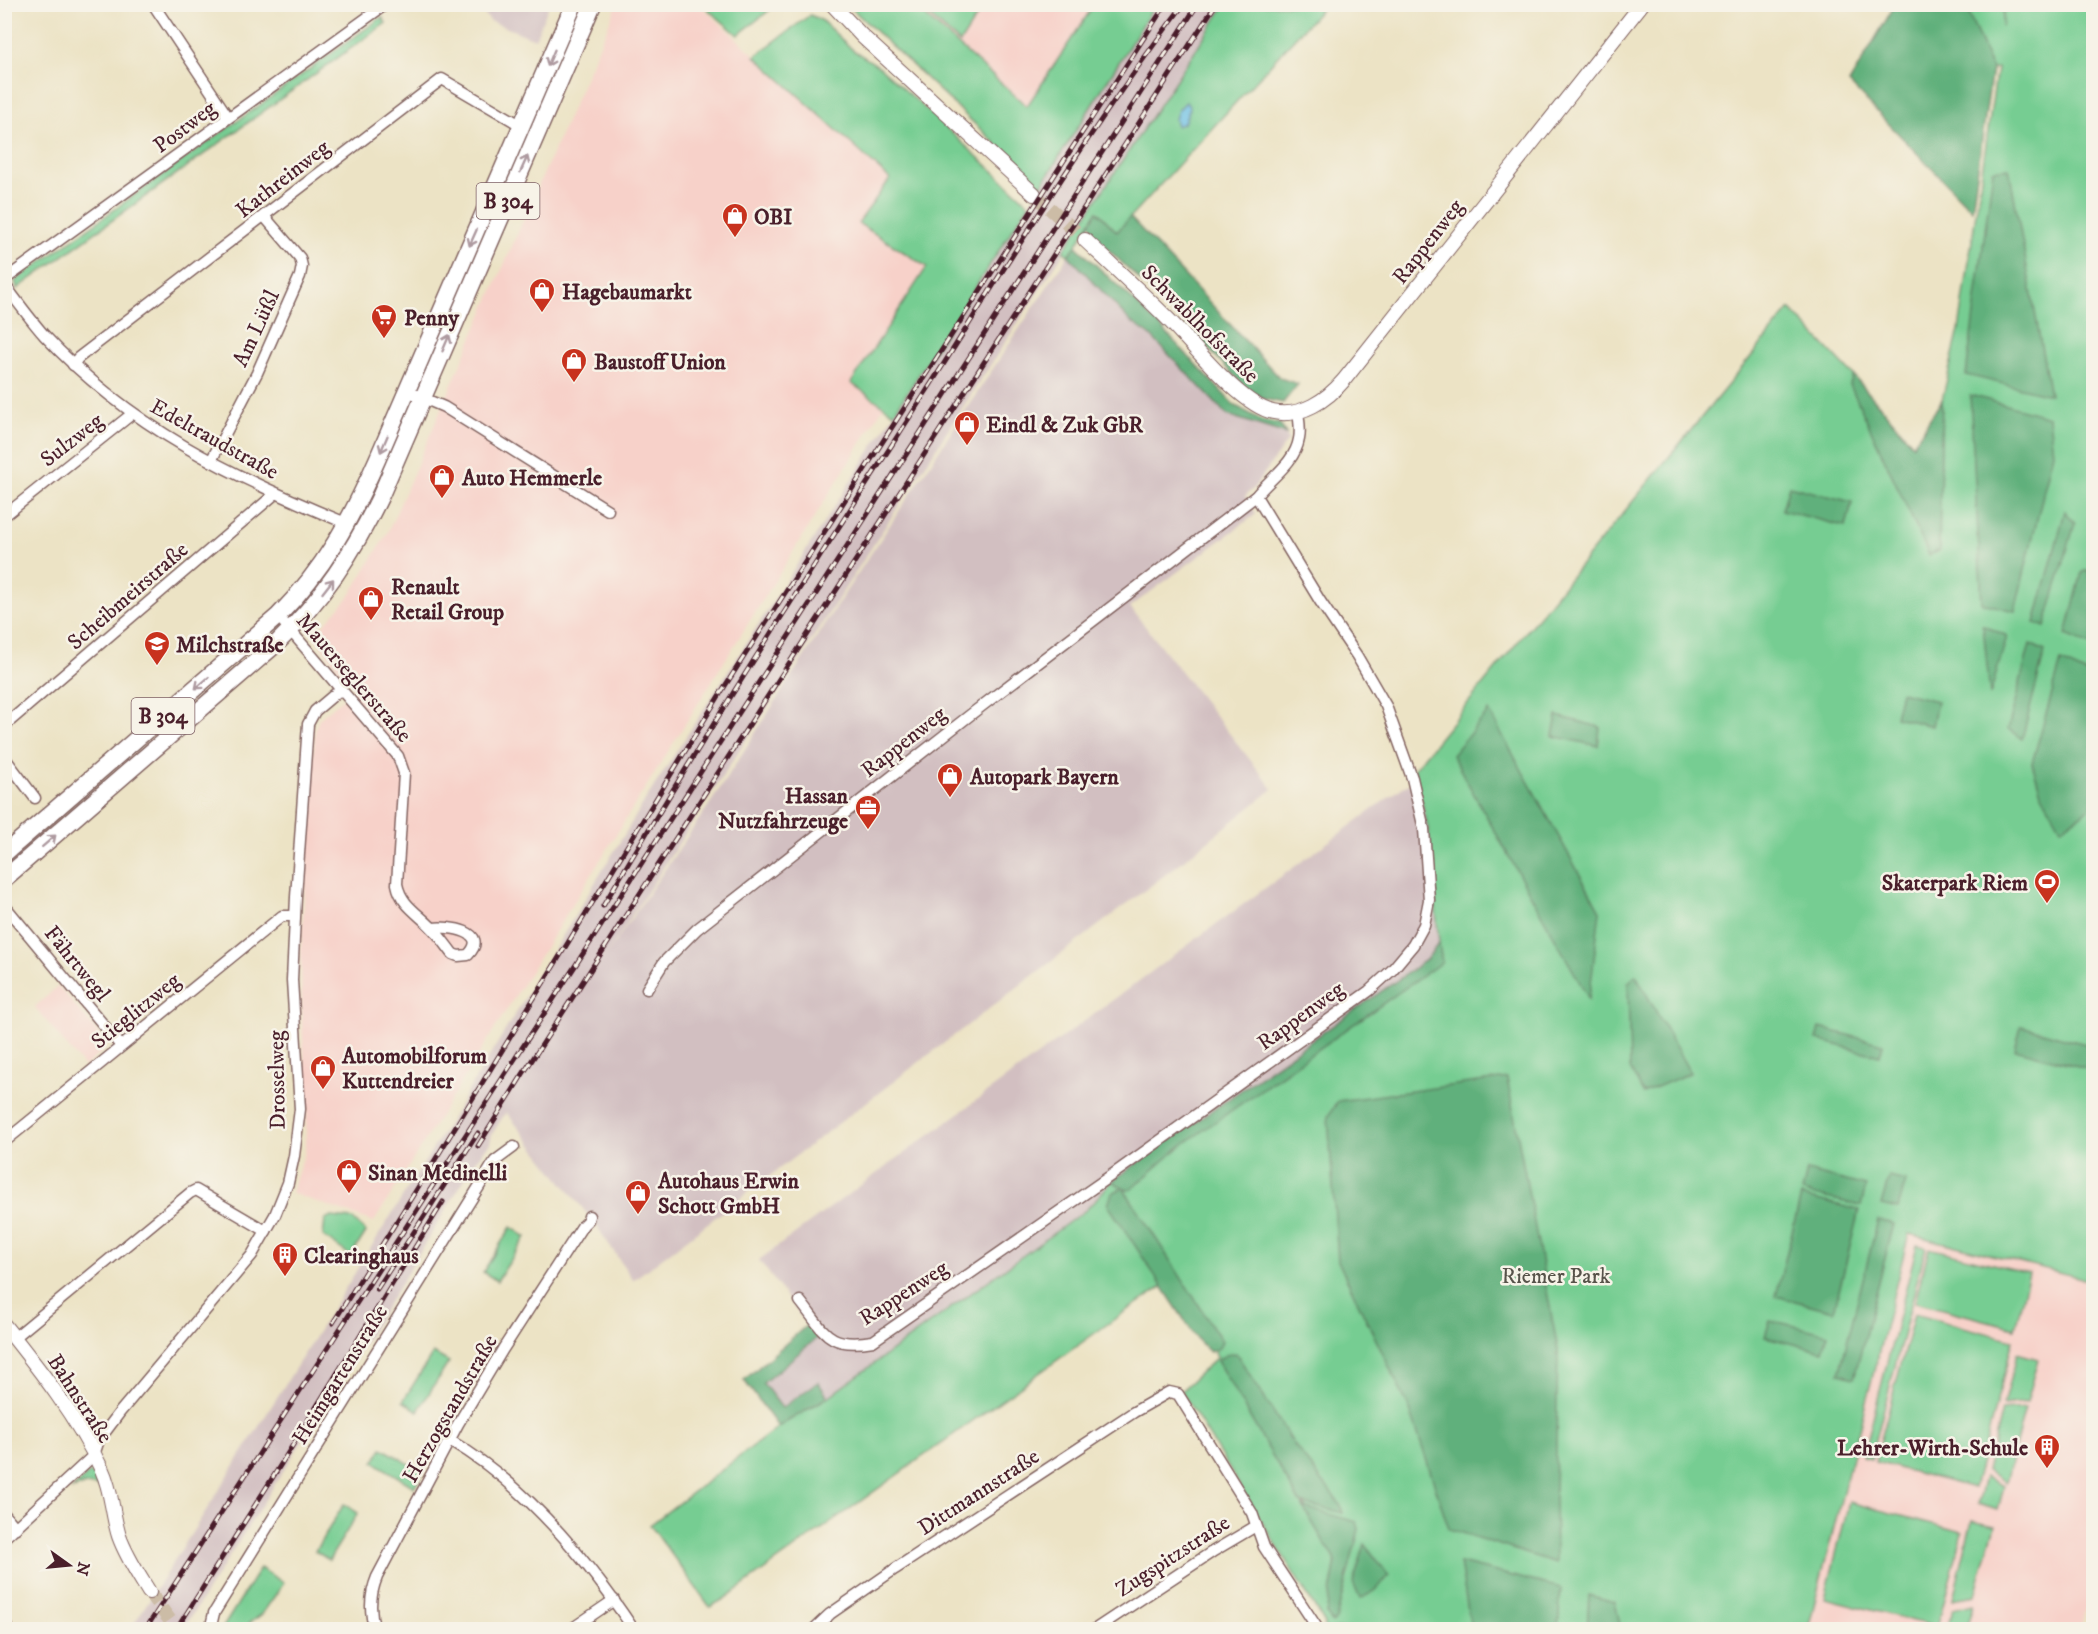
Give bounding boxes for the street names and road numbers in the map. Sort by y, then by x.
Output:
street label: Postweg [148,95,222,159]
street label: Kathreinweg [231,134,335,224]
road number: B 304 [476,183,540,219]
street label: Rappenweg [1387,194,1470,290]
street label: Schwablhofstraße [1135,259,1265,389]
street label: Am Lüßl [227,286,286,371]
street label: Edeltraudstraße [145,393,283,486]
street label: Sulzweg [35,407,109,473]
street label: Scheibmeirstraße [62,536,194,656]
street label: Mauerseglerstraße [290,608,417,748]
road number: B 304 [132,698,195,734]
street label: Rappenweg [856,700,952,784]
street label: Fährtwegl [38,921,116,1008]
street label: Stieglitzweg [86,967,186,1055]
street label: Rappenweg [1252,976,1350,1057]
street label: Drosselweg [263,1030,292,1130]
street label: Rappenweg [854,1254,954,1332]
street label: Heimgartenstraße [287,1300,394,1450]
street label: Herzogstandstraße [397,1330,504,1488]
street label: Bahnstraße [41,1349,118,1448]
street label: Dittmannstraße [913,1443,1045,1542]
street label: Zugspitzstraße [1111,1509,1235,1603]

